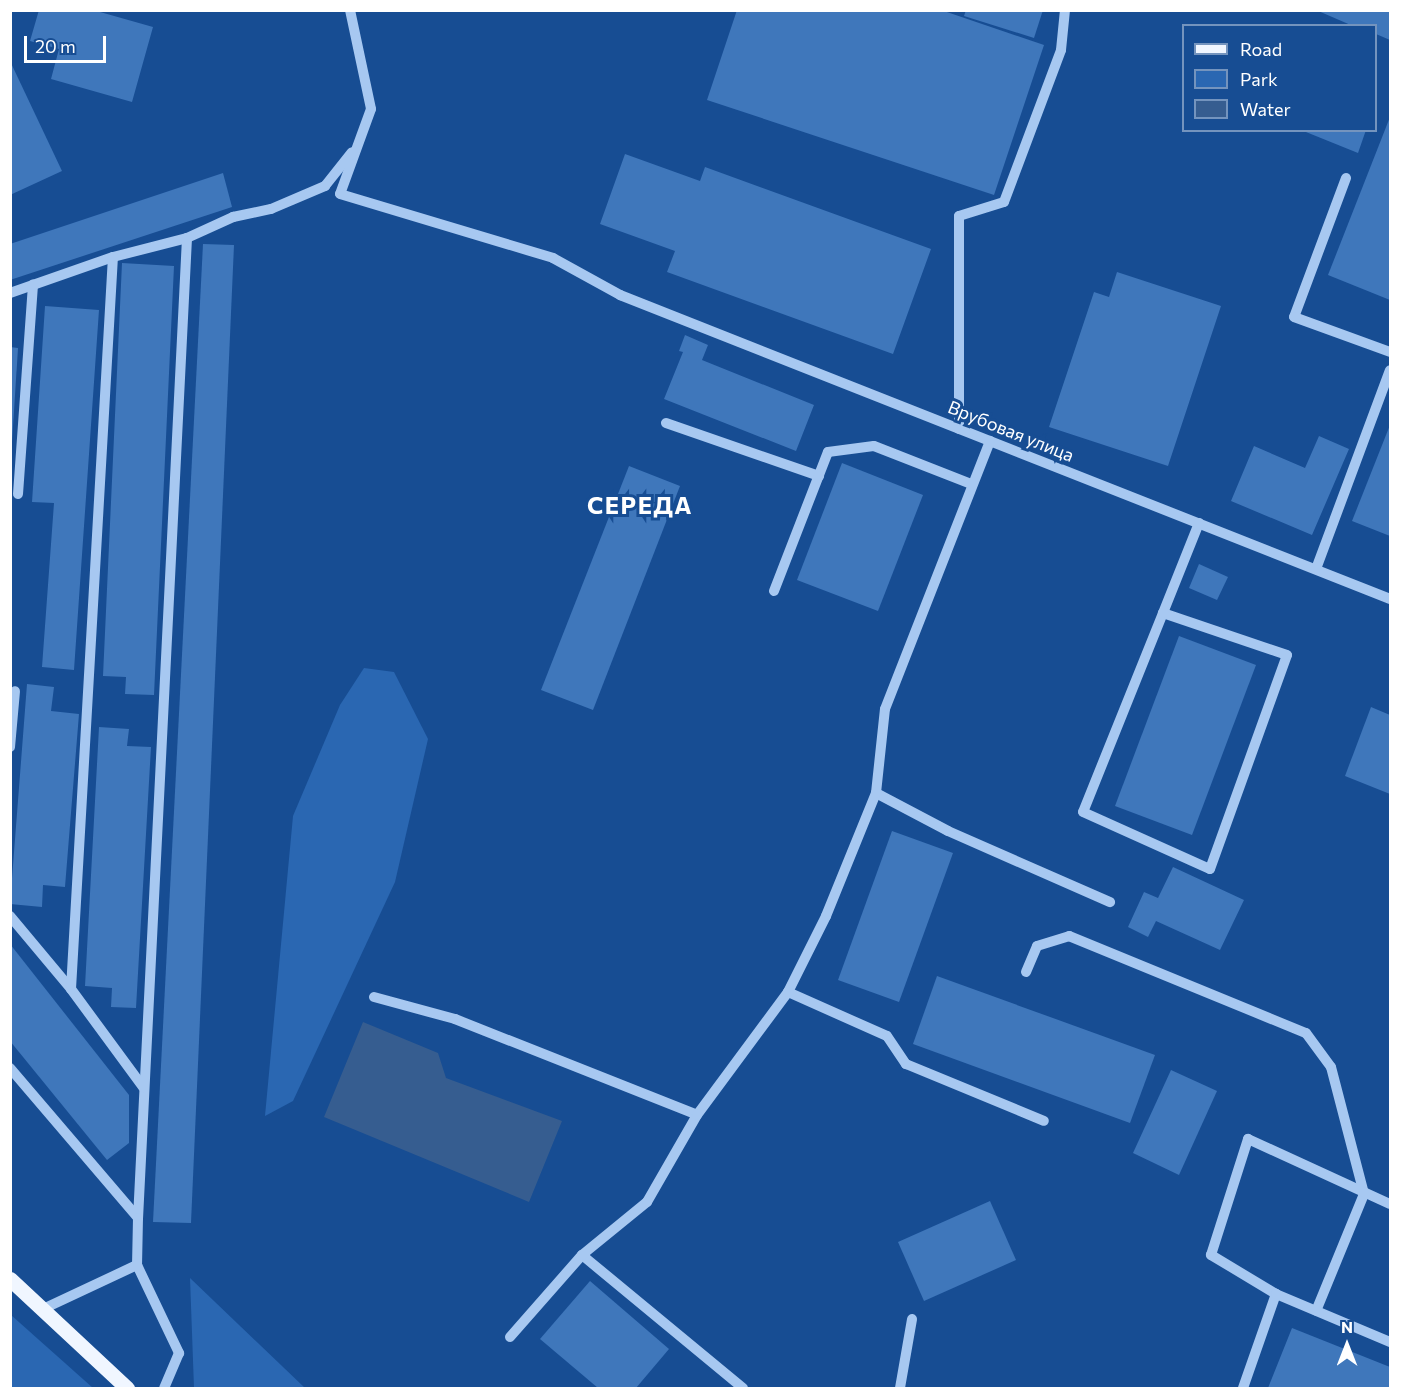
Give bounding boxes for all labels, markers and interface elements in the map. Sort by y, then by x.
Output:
scale bar [27,24,110,62]
legend [1182,24,1377,132]
text: 20 m [35,35,76,57]
text: Road [1240,38,1282,60]
text: Park [1240,68,1278,90]
text: Water [1240,98,1291,120]
street label: Врубовая улица [945,396,1077,466]
district label: СЕРЕДА [587,491,693,519]
north arrow [1317,1315,1377,1375]
text: N [1341,1317,1353,1336]

